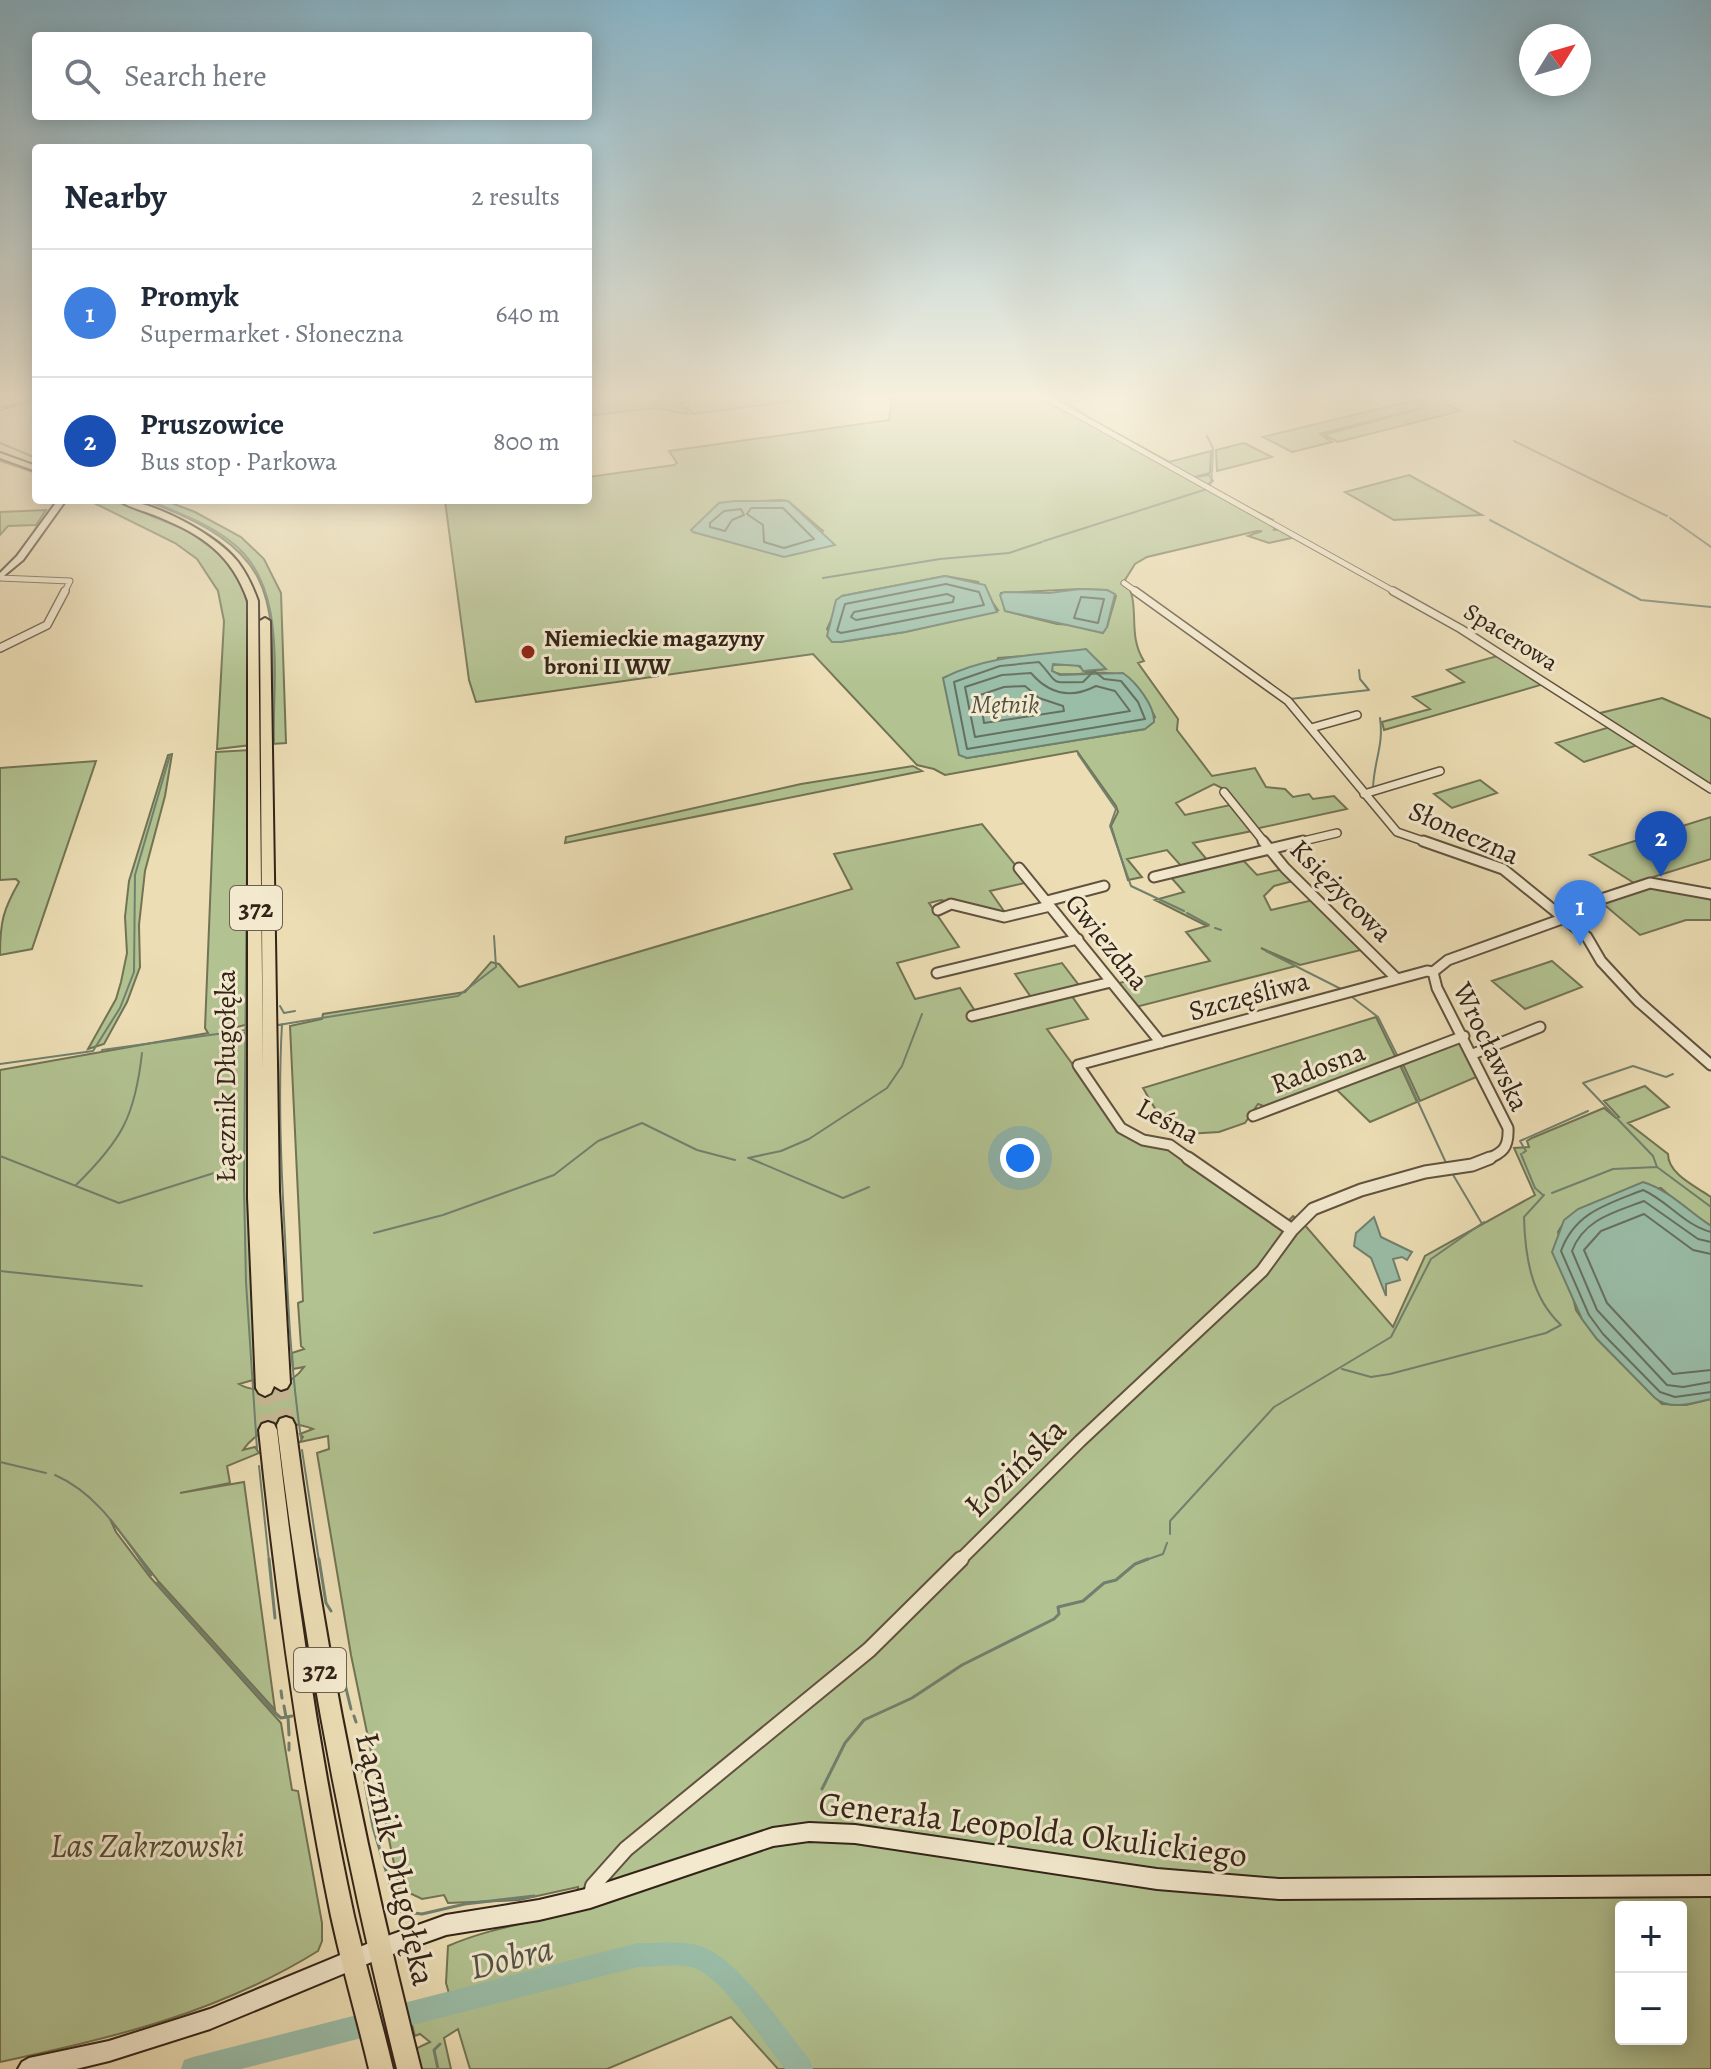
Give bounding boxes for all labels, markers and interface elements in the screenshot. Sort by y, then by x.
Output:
north arrow [1519,24,1591,96]
search box [32,32,592,120]
icon: search [60,54,104,98]
text: Search here [124,56,267,96]
text: Nearby [64,173,167,220]
text: 2 results [471,179,560,214]
text: Promyk [140,276,239,316]
text: 1 [85,296,95,331]
text: 640 m [496,296,560,331]
text: Supermarket · Słoneczna [140,316,404,351]
text: Pruszowice [140,404,284,444]
text: 2 [84,424,96,459]
text: 800 m [493,424,560,459]
text: Bus stop · Parkowa [140,444,337,479]
street label: Spacerowa [1458,596,1565,679]
place label: Niemieckie magazyny broni II WW [543,622,765,682]
marker: Niemieckie magazyny broni II WW [519,643,537,661]
water label: Mętnik [971,687,1039,722]
street label: Słoneczna [1403,792,1525,874]
pin: 2 [1635,811,1687,877]
street label: Księżycowa [1281,831,1401,951]
pin: 1 [1554,880,1606,946]
road number: 372 [230,886,282,930]
street label: Gwiezdna [1056,886,1158,998]
street label: Szczęśliwa [1185,962,1313,1030]
street label: Łącznik Długołęka [207,970,245,1182]
street label: Wrocławska [1443,975,1538,1118]
street label: Radosna [1265,1033,1371,1103]
street label: Leśna [1130,1089,1206,1153]
your location [1000,1138,1040,1178]
street label: Łozińska [953,1406,1077,1528]
road number: 372 [294,1648,346,1692]
street label: Łącznik Długołęka [344,1728,448,1990]
street label: Generała Leopolda Okulickiego [816,1779,1250,1879]
park label: Las Zakrzowski [50,1822,244,1869]
map controls [1615,1901,1687,2045]
button: + [1615,1901,1687,1973]
water label: Dobra [464,1923,558,1991]
button: − [1615,1973,1687,2045]

